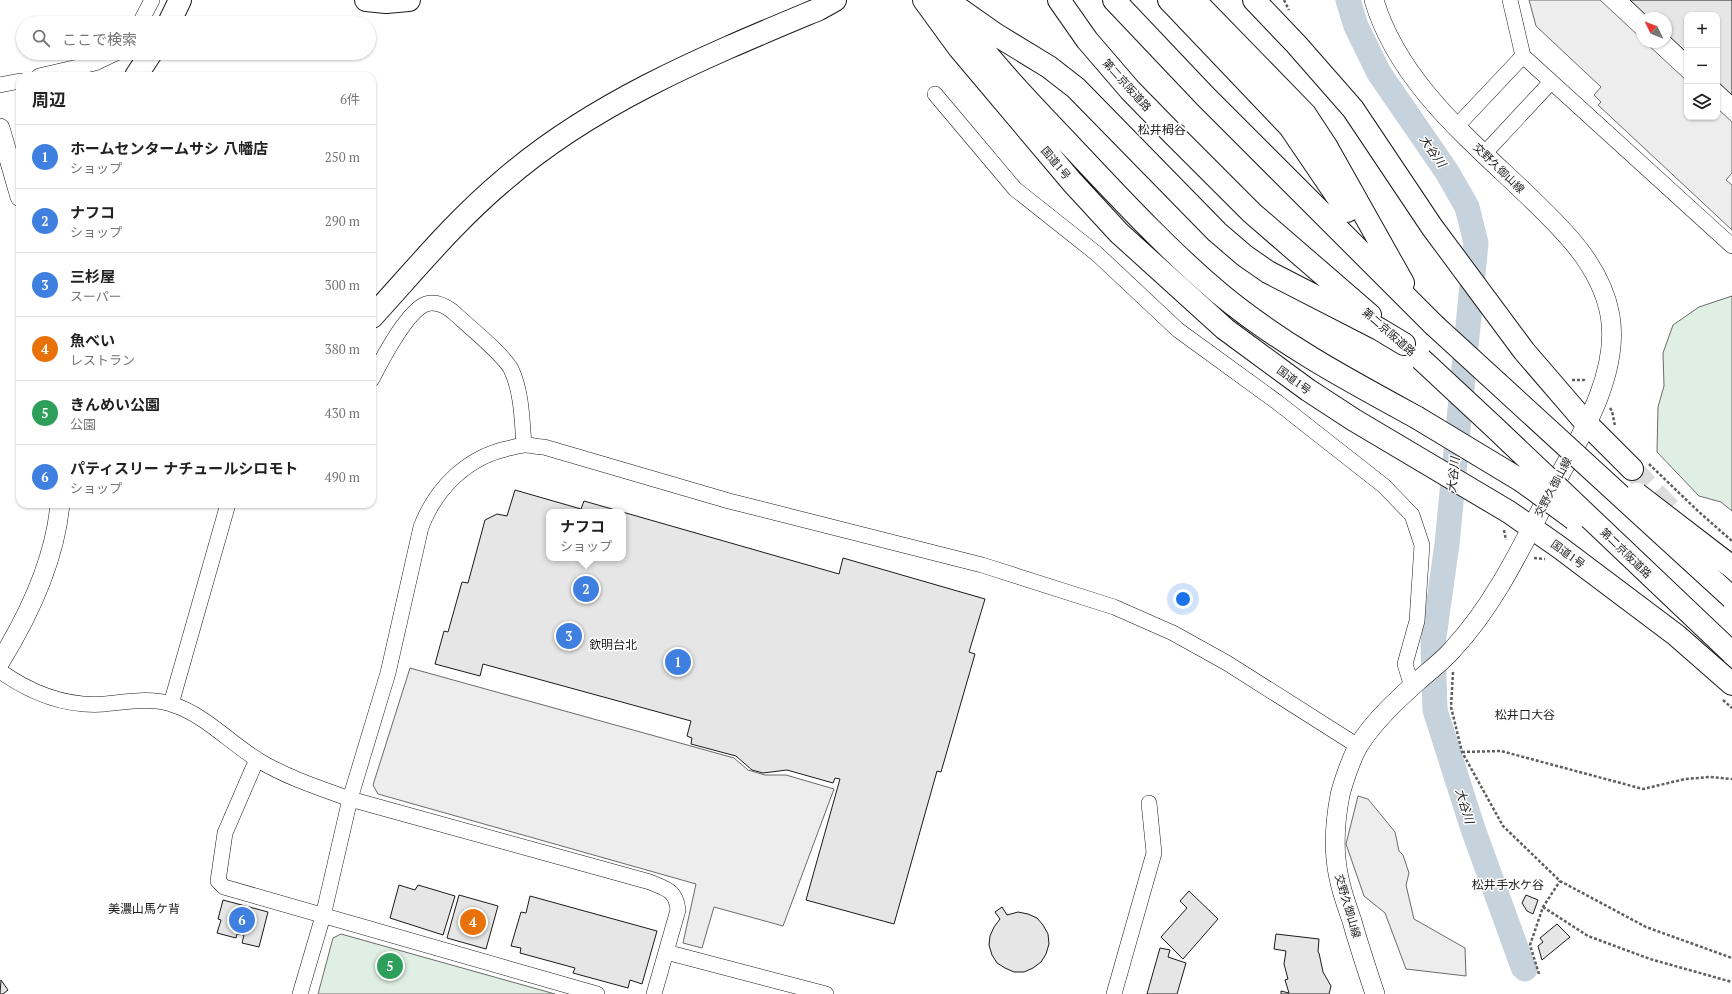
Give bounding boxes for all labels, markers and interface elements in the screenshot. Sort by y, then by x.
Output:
north arrow [1636,12,1672,48]
map controls [1684,12,1720,120]
button: + [1684,12,1720,48]
search box [16,16,376,60]
icon: search [30,27,52,49]
text: ここで検索 [62,29,137,49]
button: − [1684,48,1720,84]
street label: 第二京阪道路 [1100,56,1154,114]
button: layers [1684,84,1720,120]
text: 周辺 [32,88,66,111]
text: 6件 [340,90,360,108]
district label: 松井栂谷 [1138,122,1186,137]
water label: 大谷川 [1417,132,1451,172]
text: ホームセンタームサシ 八幡店 [70,138,268,158]
street label: 交野久御山線 [1470,140,1528,196]
street label: 国道1号 [1038,144,1074,182]
text: 1 [41,148,49,166]
text: 250 m [325,148,360,166]
text: ショップ [70,159,122,177]
text: ナフコ [70,202,115,222]
text: 2 [41,212,49,230]
text: 290 m [325,212,360,230]
text: ショップ [70,223,122,241]
text: 三杉屋 [70,266,115,286]
text: 3 [41,276,49,294]
text: 300 m [325,276,360,294]
text: スーパー [70,287,122,305]
street label: 第二京阪道路 [1360,305,1418,359]
text: 魚べい [70,330,115,350]
text: 4 [41,340,49,358]
text: 380 m [325,340,360,358]
text: レストラン [70,351,135,369]
street label: 国道1号 [1274,363,1314,397]
text: きんめい公園 [70,394,160,414]
text: 5 [41,404,49,422]
text: 430 m [325,404,360,422]
text: 公園 [70,415,96,433]
water label: 大谷川 [1444,454,1463,494]
street label: 交野久御山線 [1531,455,1575,519]
text: パティスリー ナチュールシロモト [70,458,298,478]
text: 6 [41,468,49,486]
text: 490 m [325,468,360,486]
text: ショップ [70,479,122,497]
popup [546,509,626,561]
text: ナフコ [560,516,605,536]
street label: 第二京阪道路 [1597,525,1655,581]
text: ショップ [560,537,612,555]
street label: 国道1号 [1548,537,1588,571]
pin: 2 [573,574,599,604]
your location [1173,589,1193,609]
pin: 3 [556,621,582,651]
district label: 欽明台北 [589,637,637,652]
pin: 1 [665,647,691,677]
district label: 松井口大谷 [1495,707,1555,722]
water label: 大谷川 [1453,787,1478,827]
street label: 交野久御山線 [1332,872,1364,940]
district label: 松井手水ケ谷 [1472,877,1544,892]
district label: 美濃山馬ケ背 [108,901,180,916]
pin: 6 [229,905,255,935]
pin: 4 [460,907,486,937]
pin: 5 [377,951,403,981]

